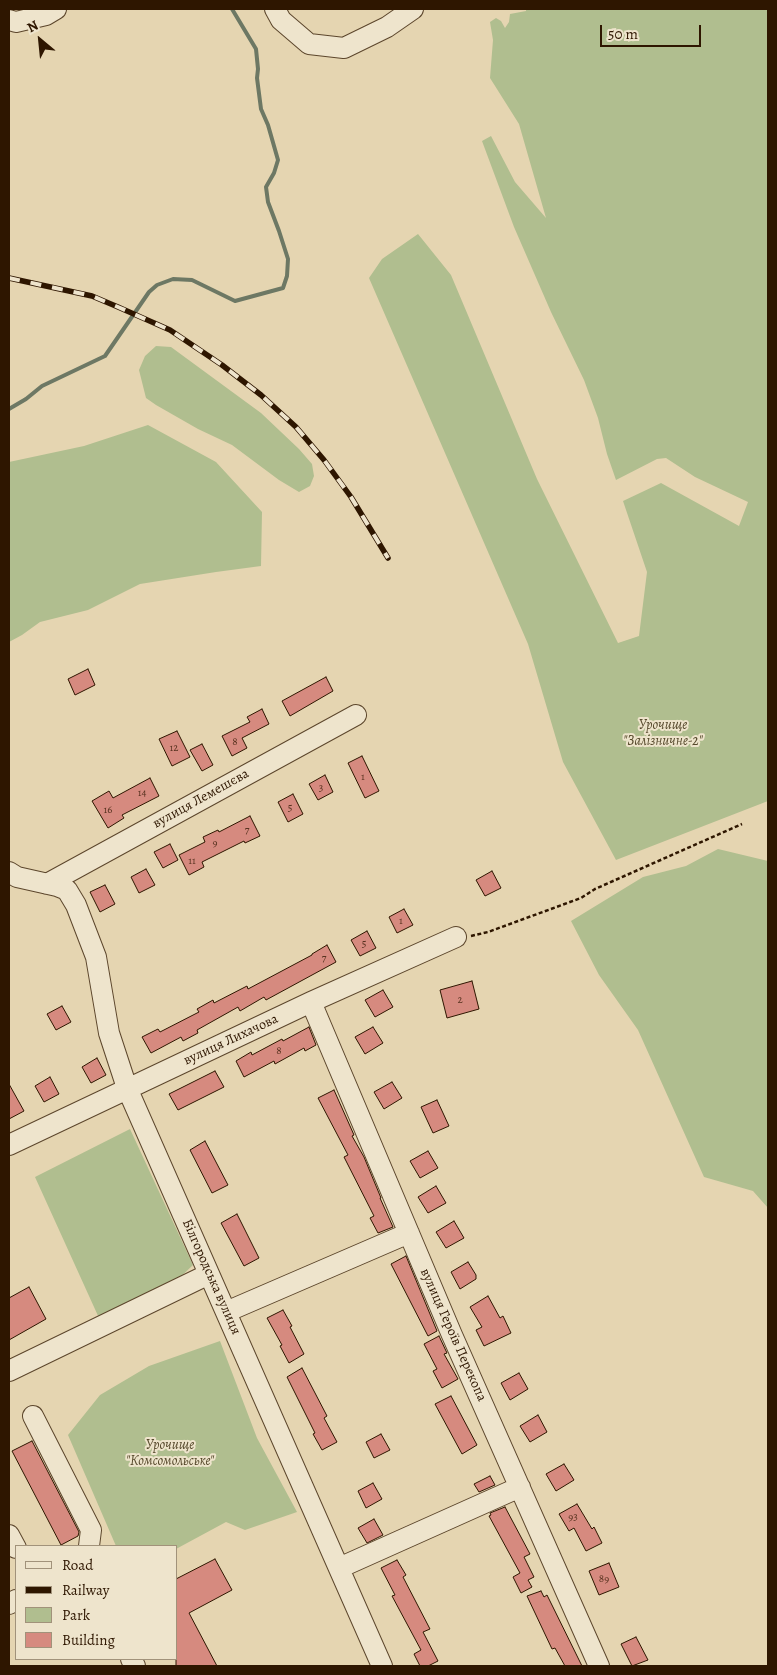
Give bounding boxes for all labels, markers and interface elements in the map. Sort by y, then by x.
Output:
north arrow [15,15,65,65]
scale bar [602,15,703,47]
text: N [24,16,42,37]
text: 50 m [608,24,638,44]
park label: Урочище "Залізничне-2" [623,718,703,750]
house number: 8 [232,735,238,749]
house number: 12 [170,741,178,755]
street label: вулиця Лемешєва [150,766,252,832]
house number: 1 [361,770,365,784]
house number: 3 [319,781,323,795]
house number: 14 [138,786,146,800]
house number: 5 [288,801,292,815]
house number: 16 [104,803,112,817]
house number: 7 [245,823,249,837]
house number: 9 [212,836,218,850]
house number: 11 [188,854,196,868]
house number: 1 [399,914,403,928]
house number: 5 [362,937,366,951]
house number: 7 [322,951,326,965]
house number: 2 [457,993,463,1007]
street label: вулиця Лихачова [181,1011,281,1069]
house number: 8 [276,1044,282,1058]
street label: Білгородська вулиця [178,1217,244,1337]
street label: вулиця Героїв Перекопа [416,1266,490,1404]
park label: Урочище "Комсомольське" [126,1438,214,1470]
house number: 93 [568,1510,578,1524]
legend [15,1545,178,1660]
text: Road [62,1555,93,1575]
house number: 89 [599,1572,609,1586]
text: Railway [62,1580,109,1600]
text: Park [62,1605,90,1625]
text: Building [62,1630,115,1650]

